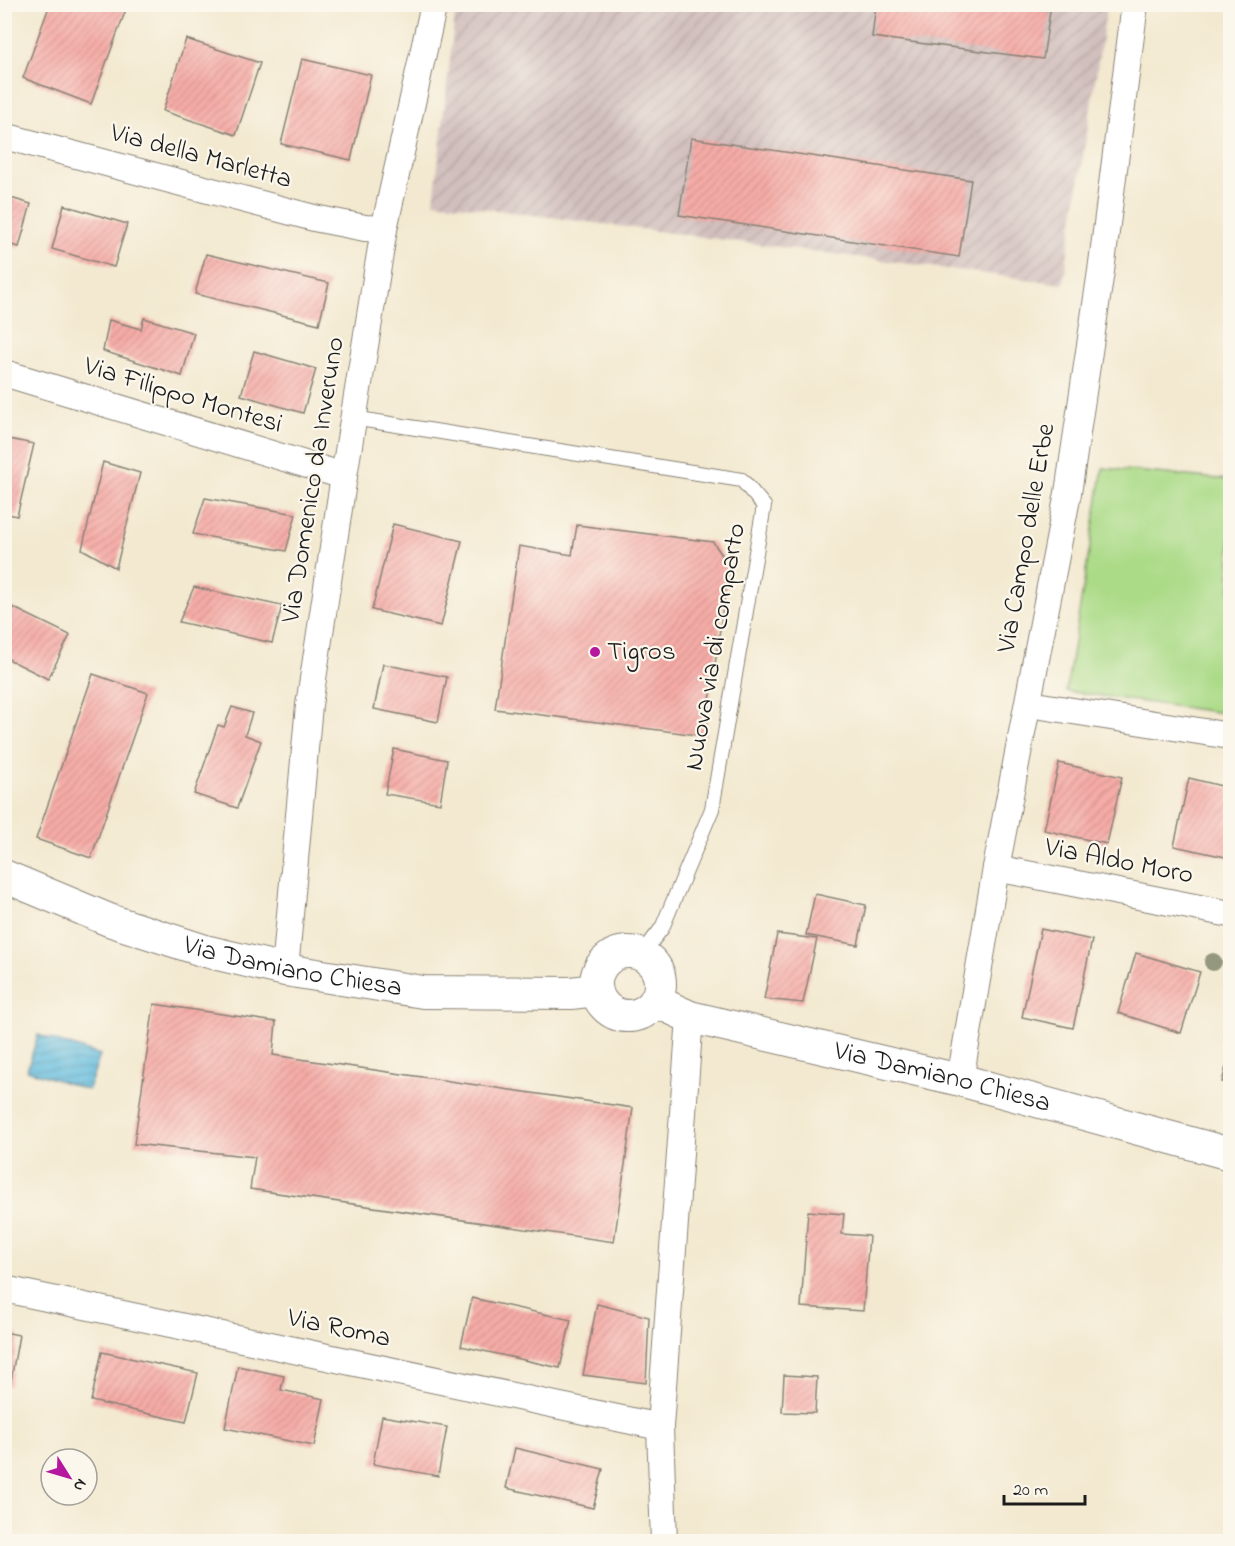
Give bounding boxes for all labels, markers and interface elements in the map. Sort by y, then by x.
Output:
street label: Via della Marletta [105,114,296,200]
street label: Via Domenico da Inveruno [272,334,356,627]
street label: Via Filippo Montesi [78,347,287,445]
street label: Via Campo delle Erbe [987,419,1067,657]
street label: Nuova via di comparto [675,520,757,774]
place label: Tigros [607,633,676,672]
marker: Tigros [588,645,602,659]
street label: Via Aldo Moro [1041,828,1196,895]
street label: Via Damiano Chiesa [177,925,405,1008]
street label: Via Damiano Chiesa [829,1032,1055,1123]
street label: Via Roma [283,1299,394,1359]
north arrow [39,1447,99,1507]
scale bar [1004,1468,1085,1506]
text: N [66,1473,92,1497]
text: 20 m [1013,1478,1048,1504]

